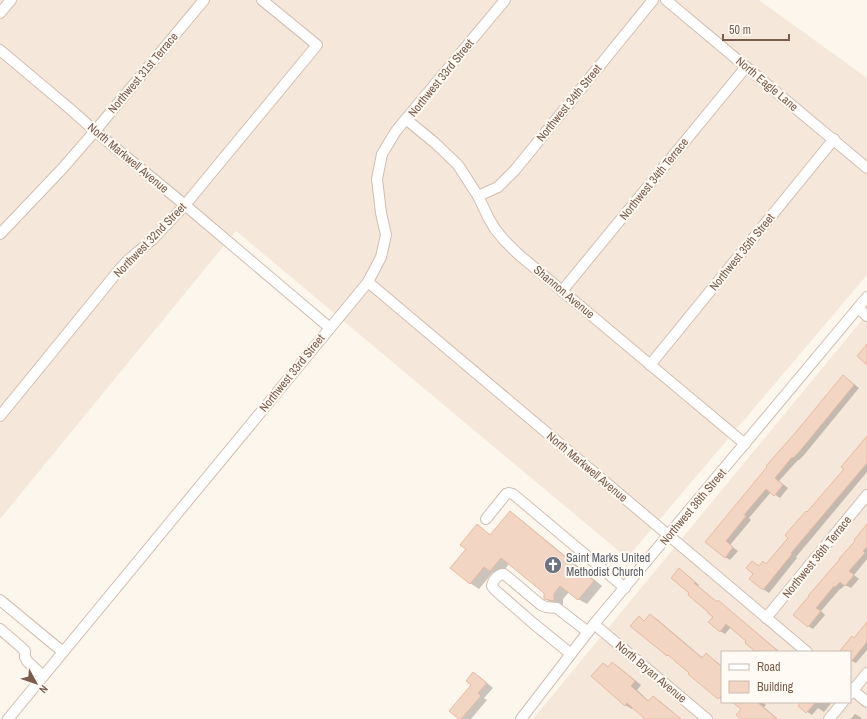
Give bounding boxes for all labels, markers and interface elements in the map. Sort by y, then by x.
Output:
scale bar [723,16,789,42]
text: 50 m [729,22,751,38]
street label: Northwest 31st Terrace [104,29,182,117]
street label: Northwest 33rd Street [405,36,477,120]
street label: North Eagle Lane [733,53,801,115]
street label: Northwest 34th Street [533,61,605,145]
street label: North Markwell Avenue [84,119,172,197]
street label: Northwest 34th Terrace [616,135,692,223]
street label: Northwest 32nd Street [110,199,190,281]
street label: Northwest 35th Street [706,210,778,294]
street label: Shannon Avenue [530,262,598,322]
street label: Northwest 33rd Street [256,331,328,415]
street label: North Markwell Avenue [543,428,631,506]
street label: Northwest 36th Street [656,465,730,549]
street label: Northwest 36th Terrace [779,513,855,601]
place label: Saint Marks United Methodist Church [566,550,650,580]
church icon: Saint Marks United Methodist Church [543,555,563,575]
street label: North Bryan Avenue [612,638,690,706]
legend [721,651,851,703]
text: Road [757,659,781,675]
north arrow [16,663,56,703]
text: Building [757,679,794,695]
text: N [36,682,51,696]

